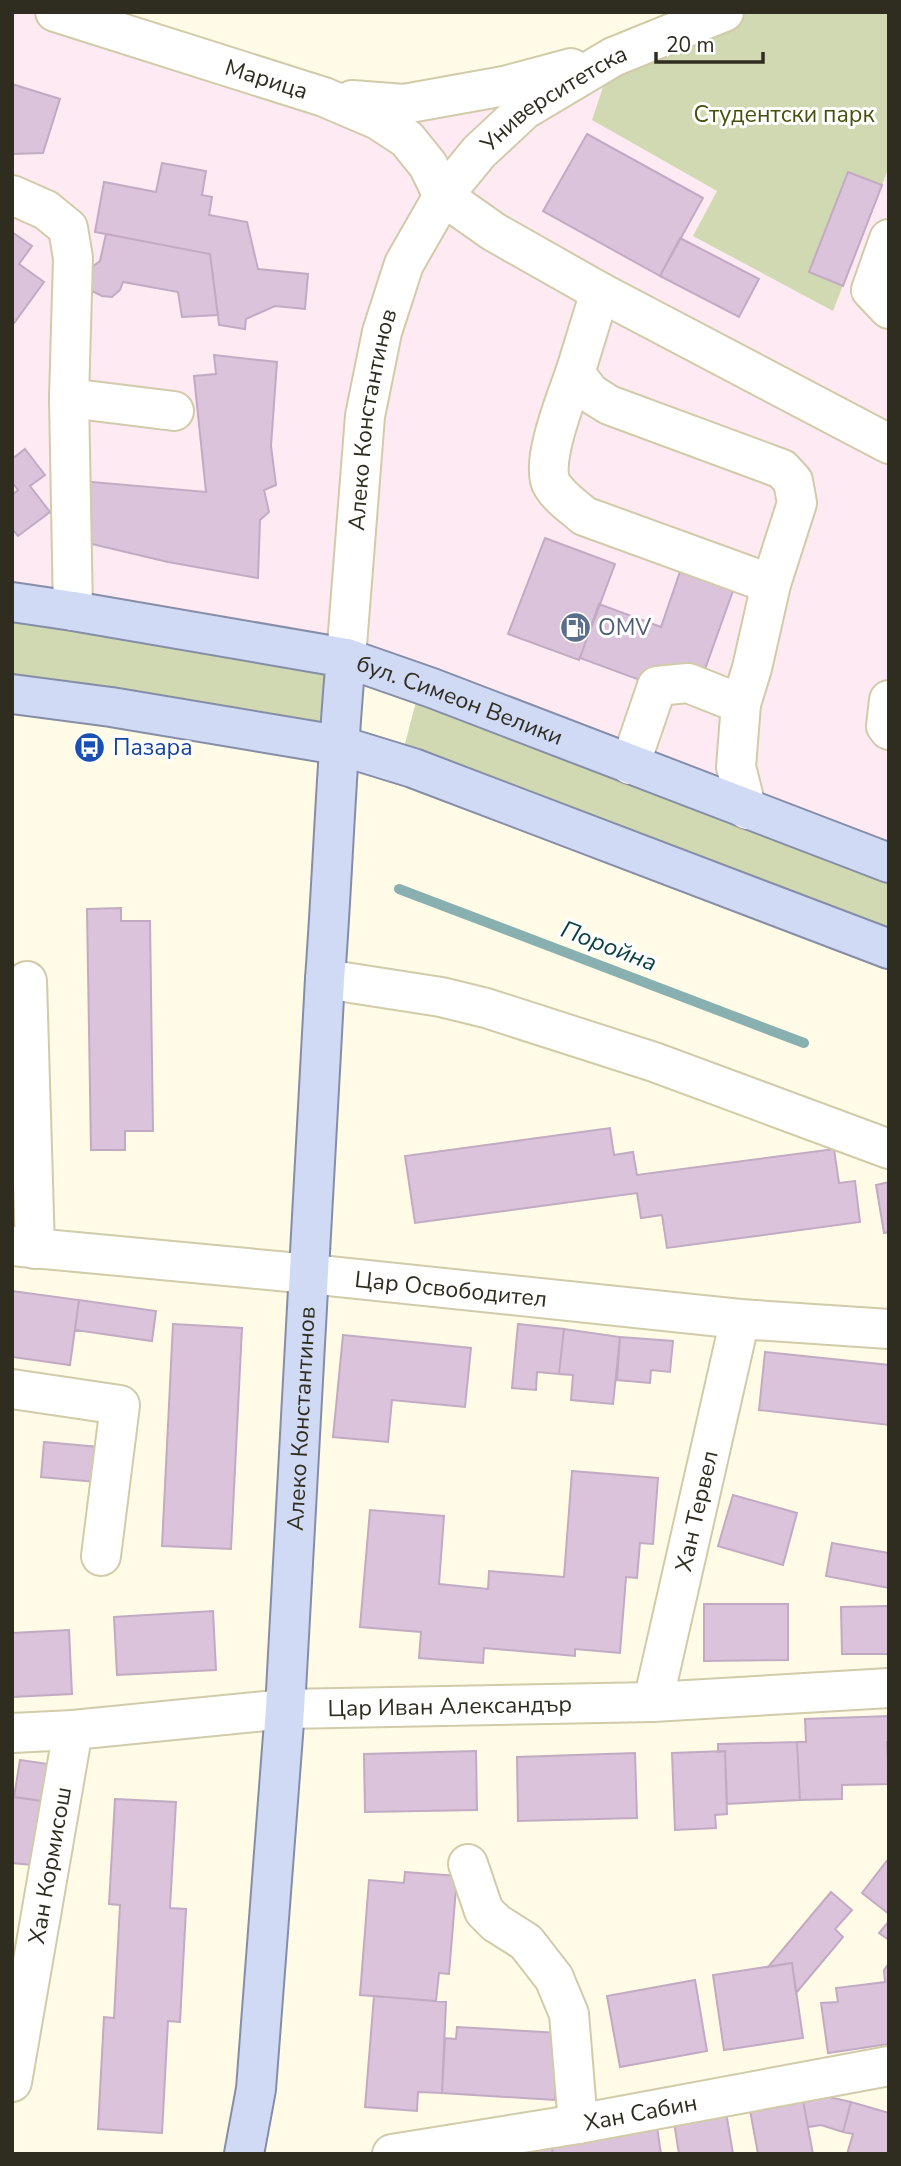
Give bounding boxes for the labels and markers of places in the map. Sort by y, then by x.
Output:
fuel station icon: OMV [558,610,592,644]
place label: OMV [598,612,651,643]
bus stop icon: Пазара [73,730,107,764]
place label: Пазара [113,732,193,763]

